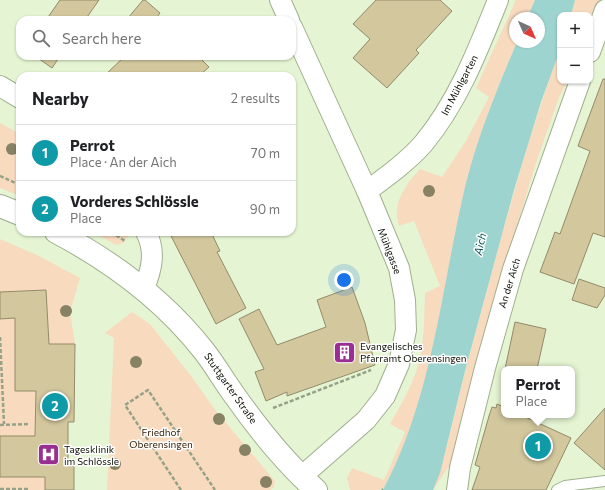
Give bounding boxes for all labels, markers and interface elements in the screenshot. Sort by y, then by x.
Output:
north arrow [509,12,545,48]
map controls [557,12,593,84]
button: + [557,12,593,48]
search box [16,16,296,60]
icon: search [30,27,52,49]
text: Search here [62,29,141,47]
button: − [557,48,593,84]
street label: Im Mühlgarten [438,53,480,117]
text: Nearby [32,88,89,109]
text: 2 results [231,90,280,106]
text: Perrot [70,136,115,154]
text: 1 [42,145,48,161]
text: 70 m [251,145,280,161]
text: Place · An der Aich [70,154,177,170]
text: Vorderes Schlössle [70,192,199,210]
text: 2 [41,201,49,217]
text: 90 m [250,201,280,217]
text: Place [70,210,102,226]
street label: Mühlgasse [376,226,404,276]
water label: Aich [470,232,488,257]
street label: An der Aich [496,257,522,309]
your location [334,270,354,290]
building icon: Evangelisches Pfarramt Oberensingen [331,339,357,365]
place label: Evangelisches Pfarramt Oberensingen [360,340,467,364]
street label: Stuttgarter Straße [202,350,260,426]
popup [501,366,575,418]
text: Perrot [516,375,560,393]
pin: 2 [42,391,68,421]
text: Place [516,393,547,409]
park label: Friedhof Oberensingen [129,426,193,450]
pin: 1 [525,431,551,461]
hospital icon: Tagesklinik im Schlössle [36,442,62,468]
place label: Tagesklinik im Schlössle [64,443,119,467]

